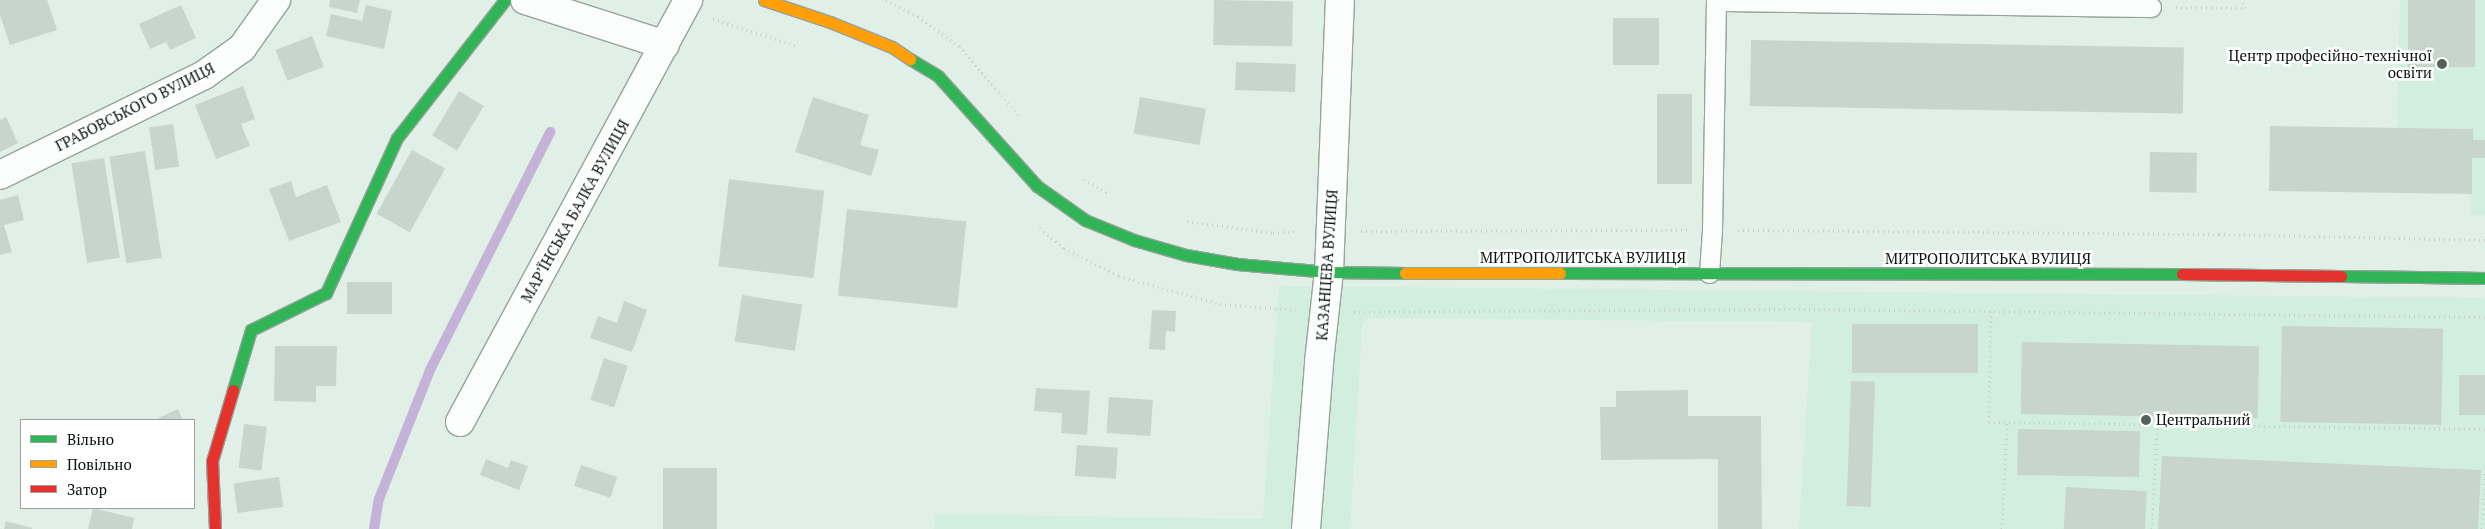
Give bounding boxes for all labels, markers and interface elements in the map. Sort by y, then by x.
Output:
place label: Центр професійно-технічної освіти [2229,46,2432,81]
marker: Центр професійно-технічної освіти [2436,58,2448,70]
street label: ГРАБОВСЬКОГО ВУЛИЦЯ [52,59,218,155]
street label: МАР’ЇНСЬКА БАЛКА ВУЛИЦЯ [517,116,633,306]
street label: КАЗАНЦЕВА ВУЛИЦЯ [1313,189,1341,341]
street label: МИТРОПОЛИТСЬКА ВУЛИЦЯ [1480,249,1686,267]
street label: МИТРОПОЛИТСЬКА ВУЛИЦЯ [1885,250,2091,268]
place label: Центральний [2156,411,2251,429]
marker: Центральний [2140,414,2152,426]
legend [20,419,195,509]
text: Вільно [67,429,114,449]
text: Повільно [67,454,132,474]
text: Затор [67,479,107,499]

